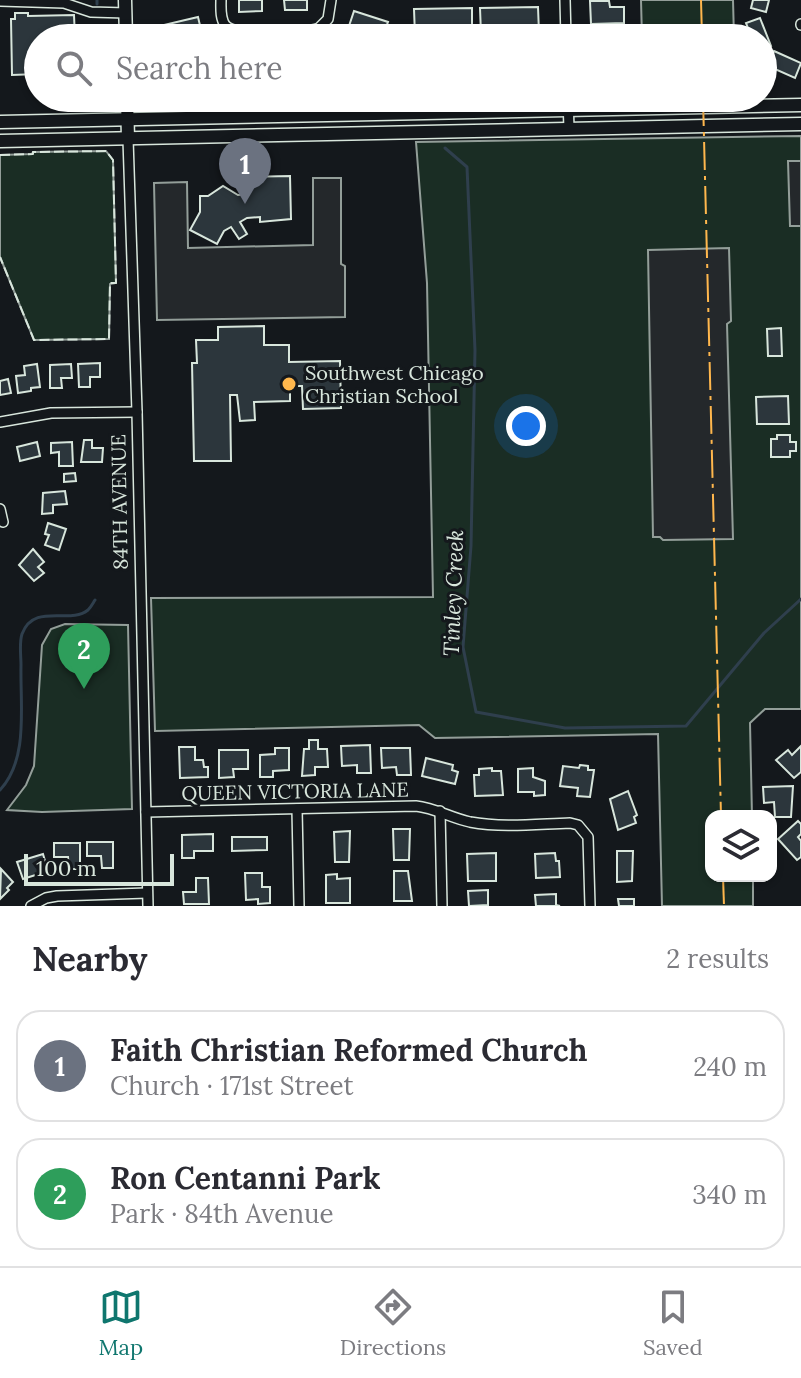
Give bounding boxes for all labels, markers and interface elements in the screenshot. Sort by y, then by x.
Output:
search box [24,24,777,112]
icon: search [52,46,96,90]
text: Search here [116,49,283,87]
pin: 1 [219,138,271,204]
place label: Southwest Chicago Christian School [305,360,484,408]
marker: Southwest Chicago Christian School [280,375,298,393]
your location [506,406,546,446]
street label: 84TH AVENUE [105,434,133,570]
water label: Tinley Creek [437,529,469,657]
pin: 2 [58,623,110,689]
street label: QUEEN VICTORIA LANE [181,777,409,805]
map controls [705,810,777,882]
button: layers [705,810,777,882]
scale bar [24,850,174,886]
text: 100 m [36,854,97,882]
text: Nearby [32,937,148,980]
text: 2 results [666,942,769,975]
text: Faith Christian Reformed Church [110,1031,587,1069]
text: 1 [55,1050,65,1083]
text: 240 m [693,1050,767,1083]
text: Church · 171st Street [110,1069,354,1102]
text: Ron Centanni Park [110,1159,381,1197]
text: 2 [53,1178,67,1211]
text: 340 m [692,1178,767,1211]
text: Park · 84th Avenue [110,1197,334,1230]
tab: Map [98,1285,143,1361]
tab: Directions [340,1285,446,1361]
tab: Saved [643,1285,703,1361]

